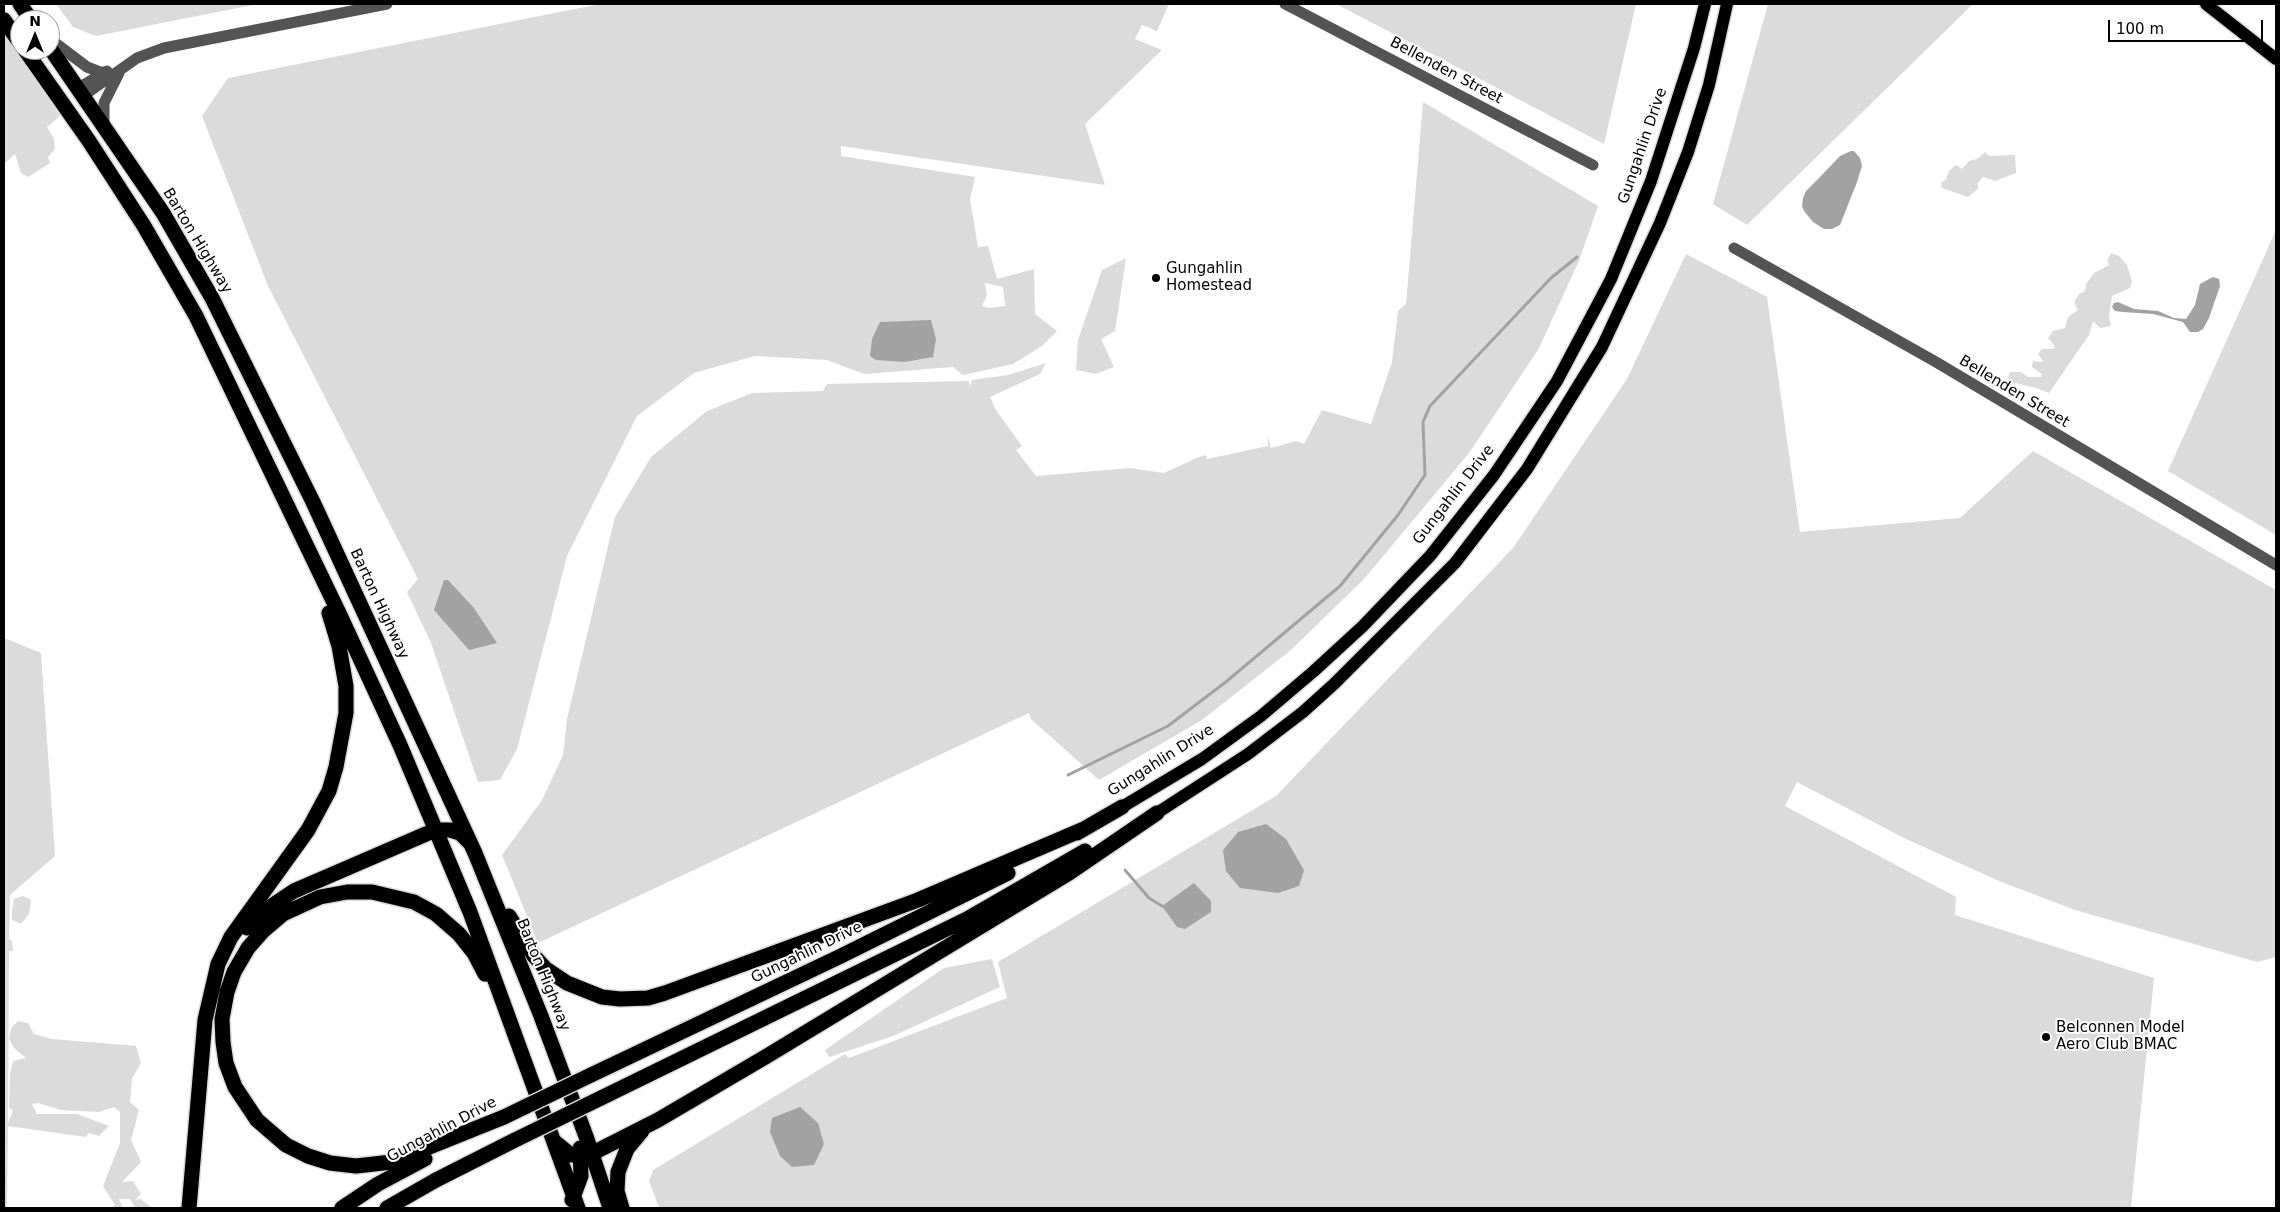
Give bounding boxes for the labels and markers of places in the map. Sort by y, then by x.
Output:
place label: Gungahlin Homestead [1166,260,1252,295]
marker: Gungahlin Homestead [1150,272,1162,284]
place label: Belconnen Model Aero Club BMAC [2056,1019,2185,1054]
marker: Belconnen Model Aero Club BMAC [2040,1031,2052,1043]

